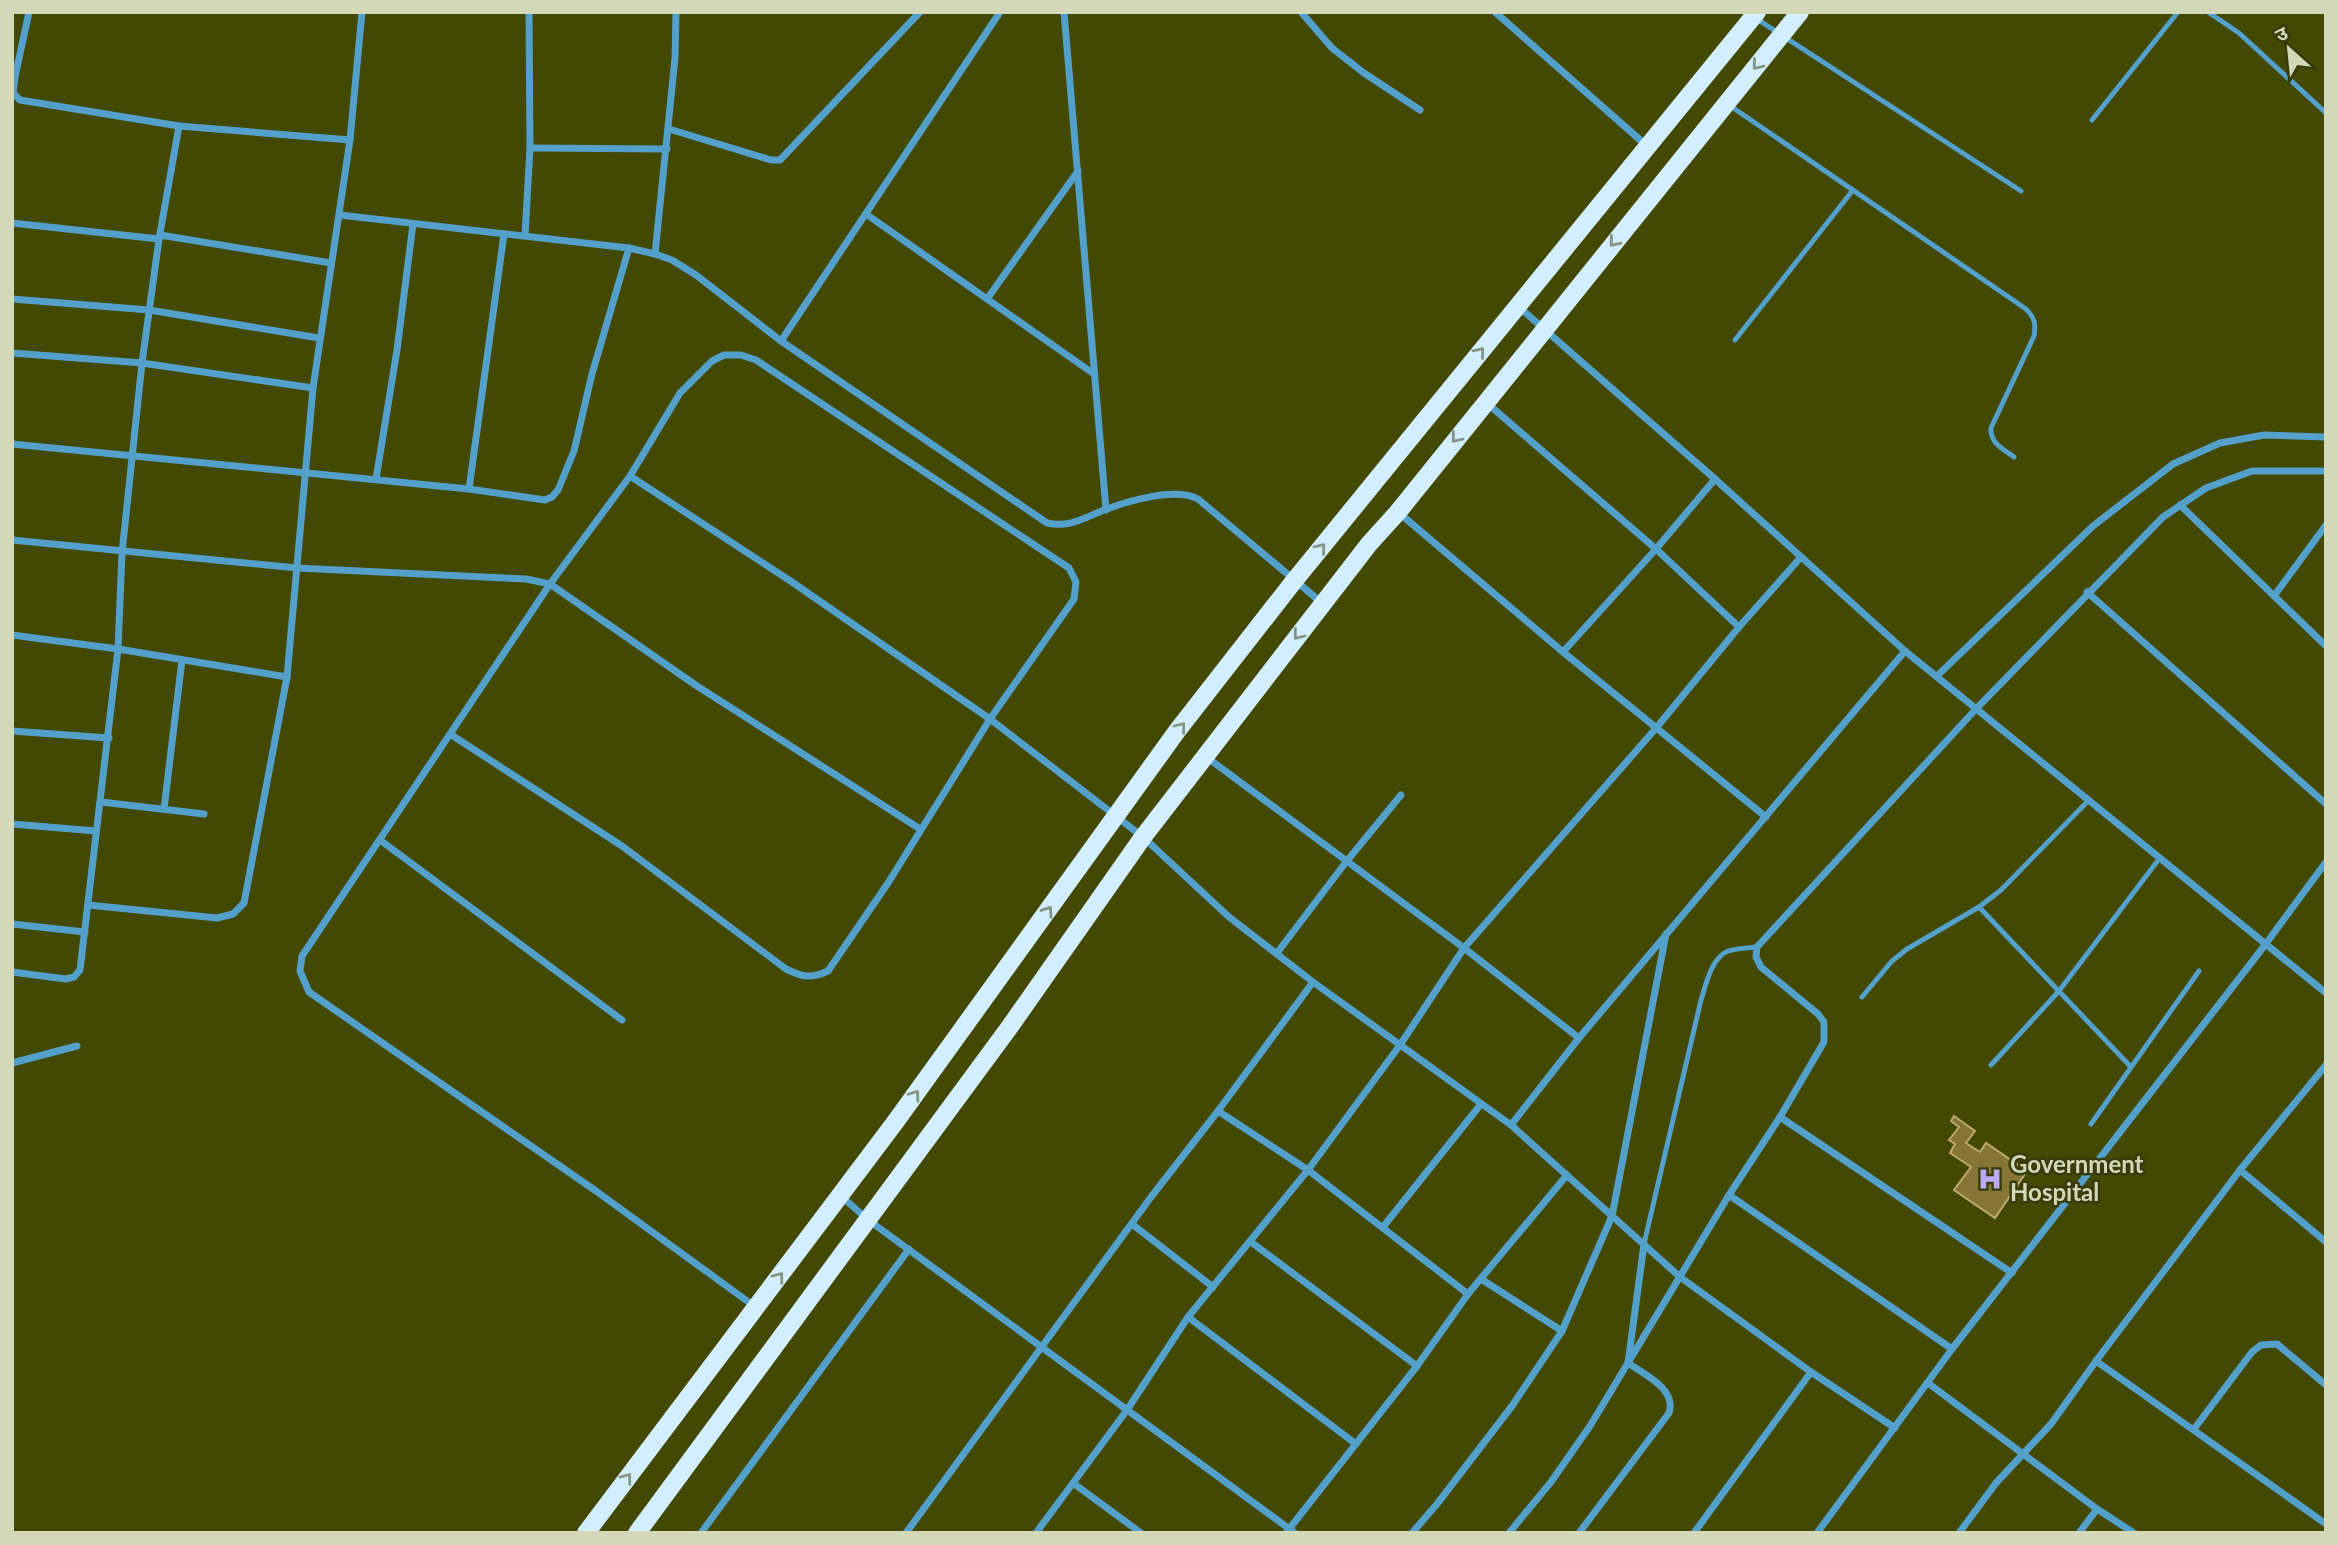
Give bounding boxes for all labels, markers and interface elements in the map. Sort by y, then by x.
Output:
north arrow [2254,14,2324,84]
text: उ [2271,20,2292,46]
one-way arrow [1753,58,1766,70]
one-way arrow [1610,234,1622,247]
one-way arrow [1472,347,1484,360]
one-way arrow [1451,430,1464,443]
one-way arrow [1313,543,1325,556]
one-way arrow [1294,627,1307,639]
one-way arrow [1172,722,1185,734]
one-way arrow [1040,906,1052,919]
one-way arrow [907,1090,919,1103]
place label: Government Hospital [2010,1149,2144,1206]
hospital icon: Government Hospital [1976,1165,2004,1193]
one-way arrow [770,1272,783,1285]
one-way arrow [619,1473,631,1486]

